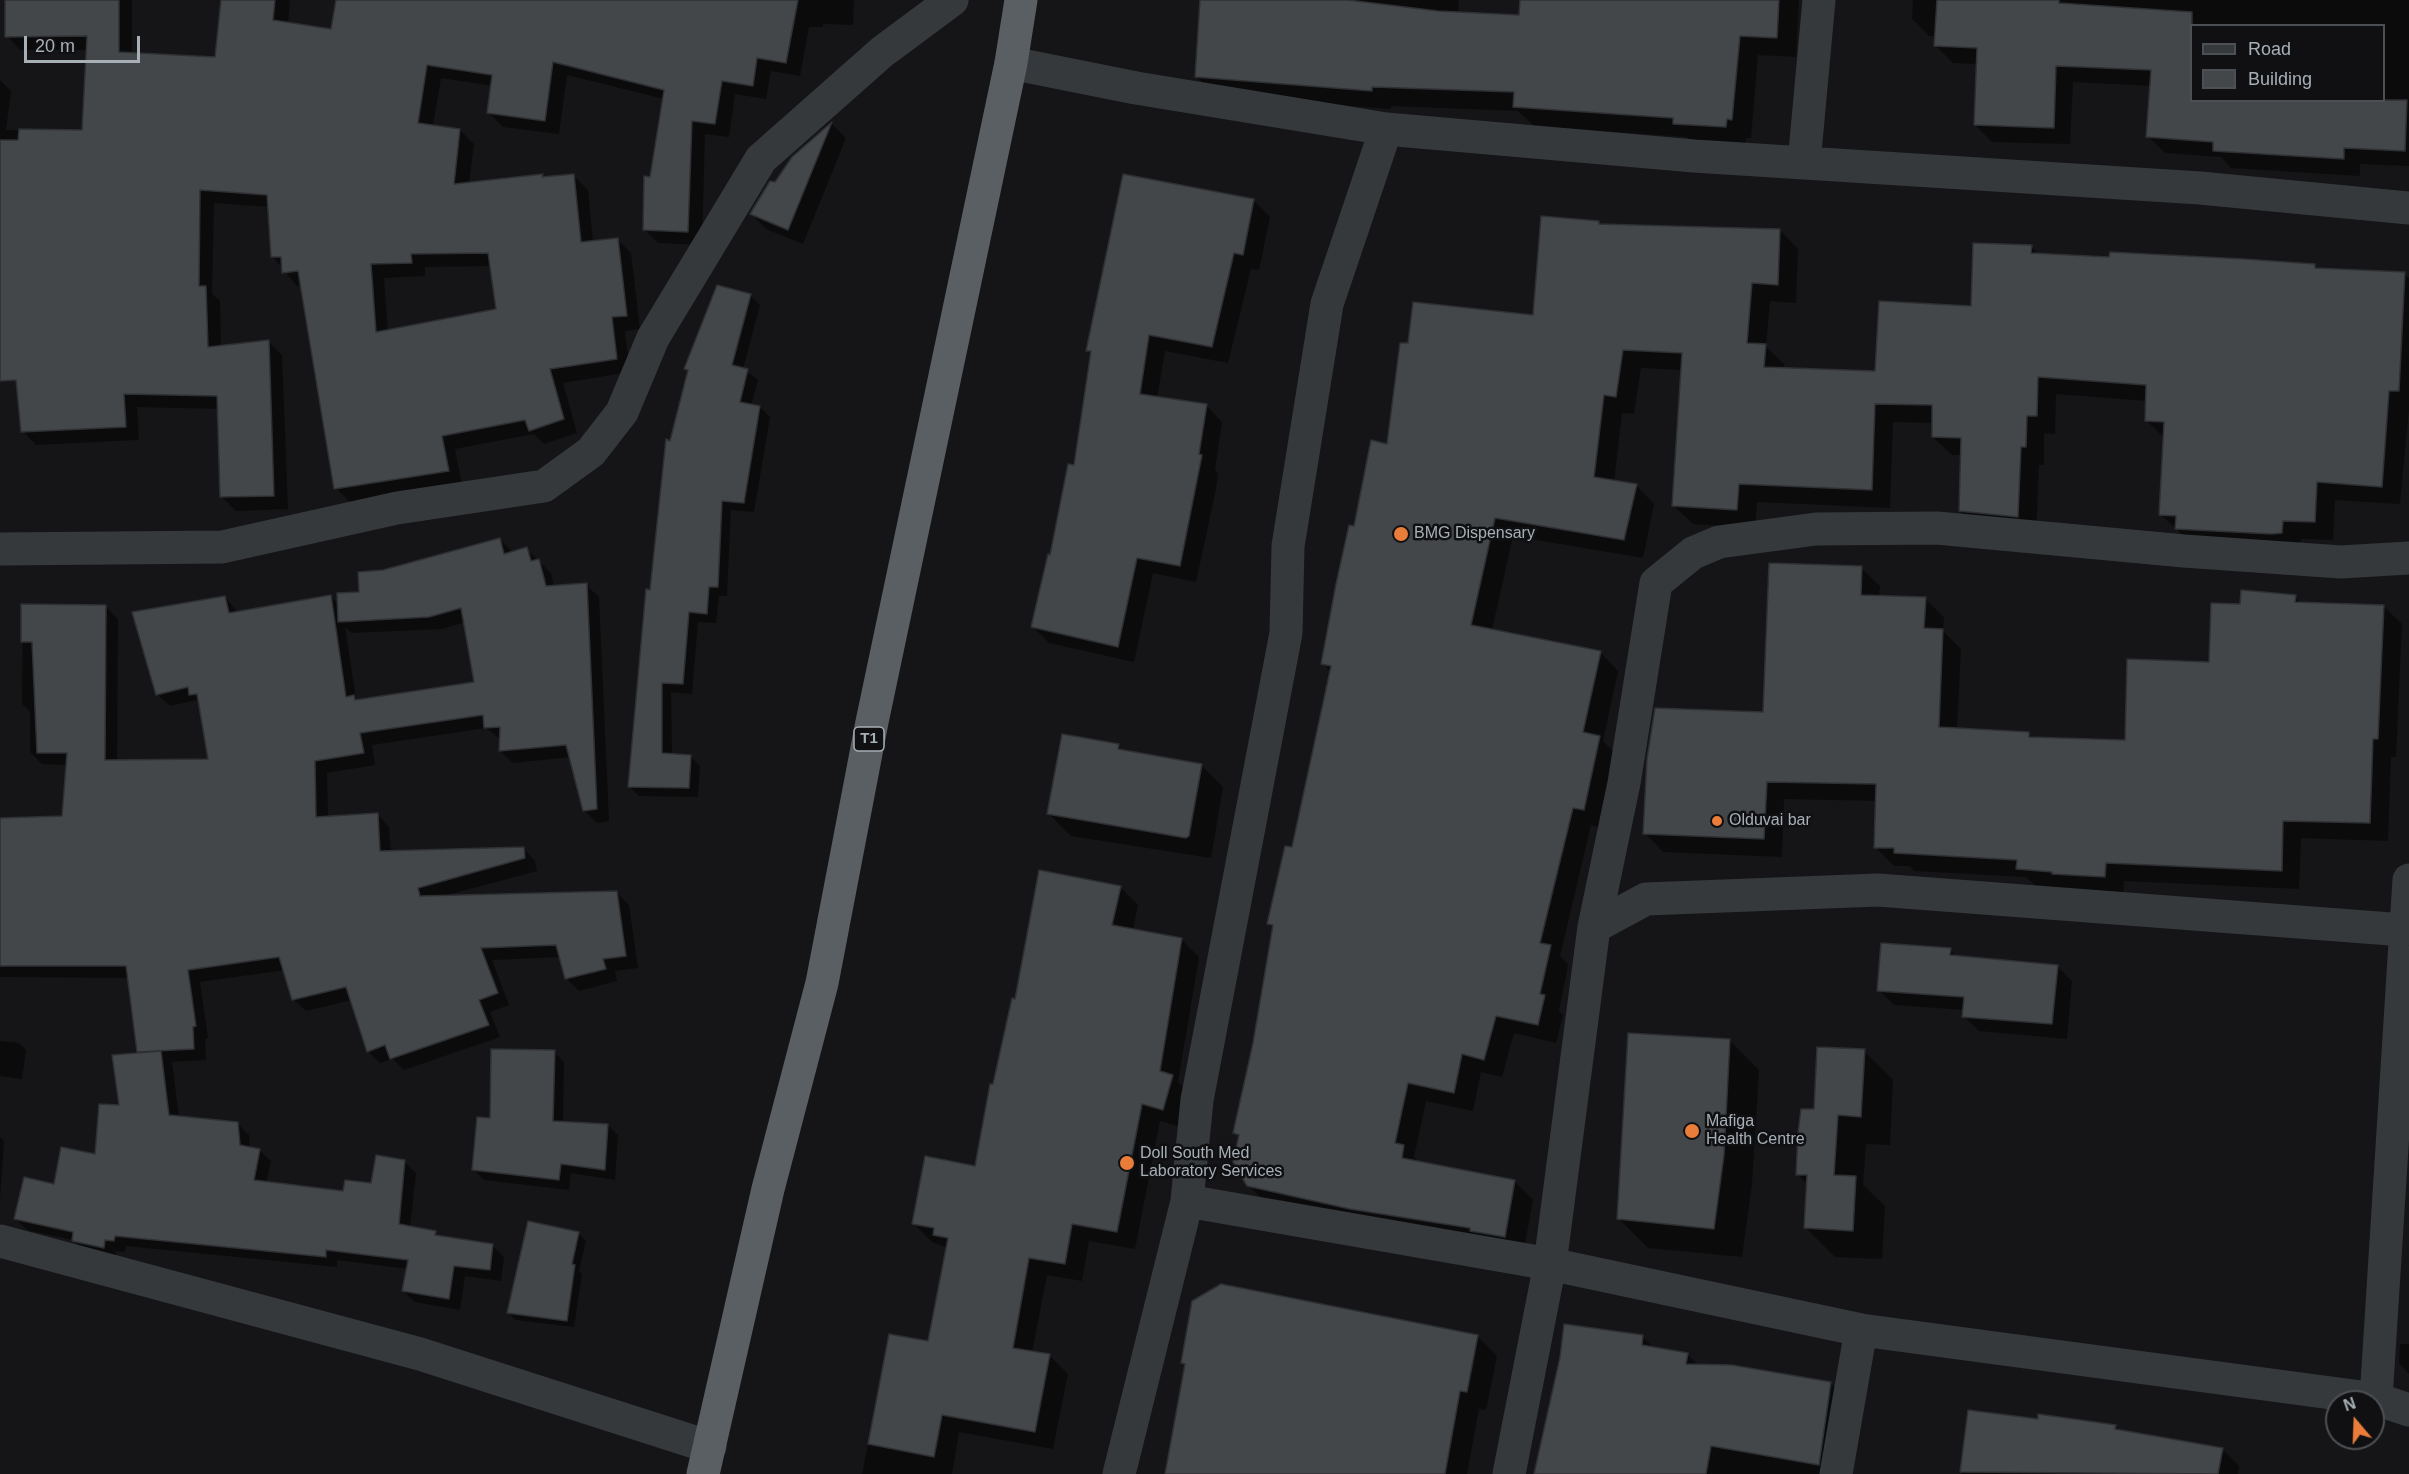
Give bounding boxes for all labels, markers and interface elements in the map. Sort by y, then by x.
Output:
scale bar [27,24,142,62]
legend [2190,24,2385,102]
text: 20 m [35,36,75,56]
text: Road [2248,39,2291,59]
text: Building [2248,69,2312,89]
place label: BMG Dispensary [1414,524,1535,544]
marker: BMG Dispensary [1392,525,1410,543]
road number: T1 [854,727,884,751]
place label: Olduvai bar [1729,811,1811,831]
marker: Olduvai bar [1710,814,1724,828]
place label: Mafiga Health Centre [1706,1112,1805,1150]
marker: Mafiga Health Centre [1683,1122,1701,1140]
place label: Doll South Med Laboratory Services [1140,1144,1282,1182]
marker: Doll South Med Laboratory Services [1118,1154,1136,1172]
north arrow [2325,1390,2385,1450]
text: N [2341,1394,2358,1414]

